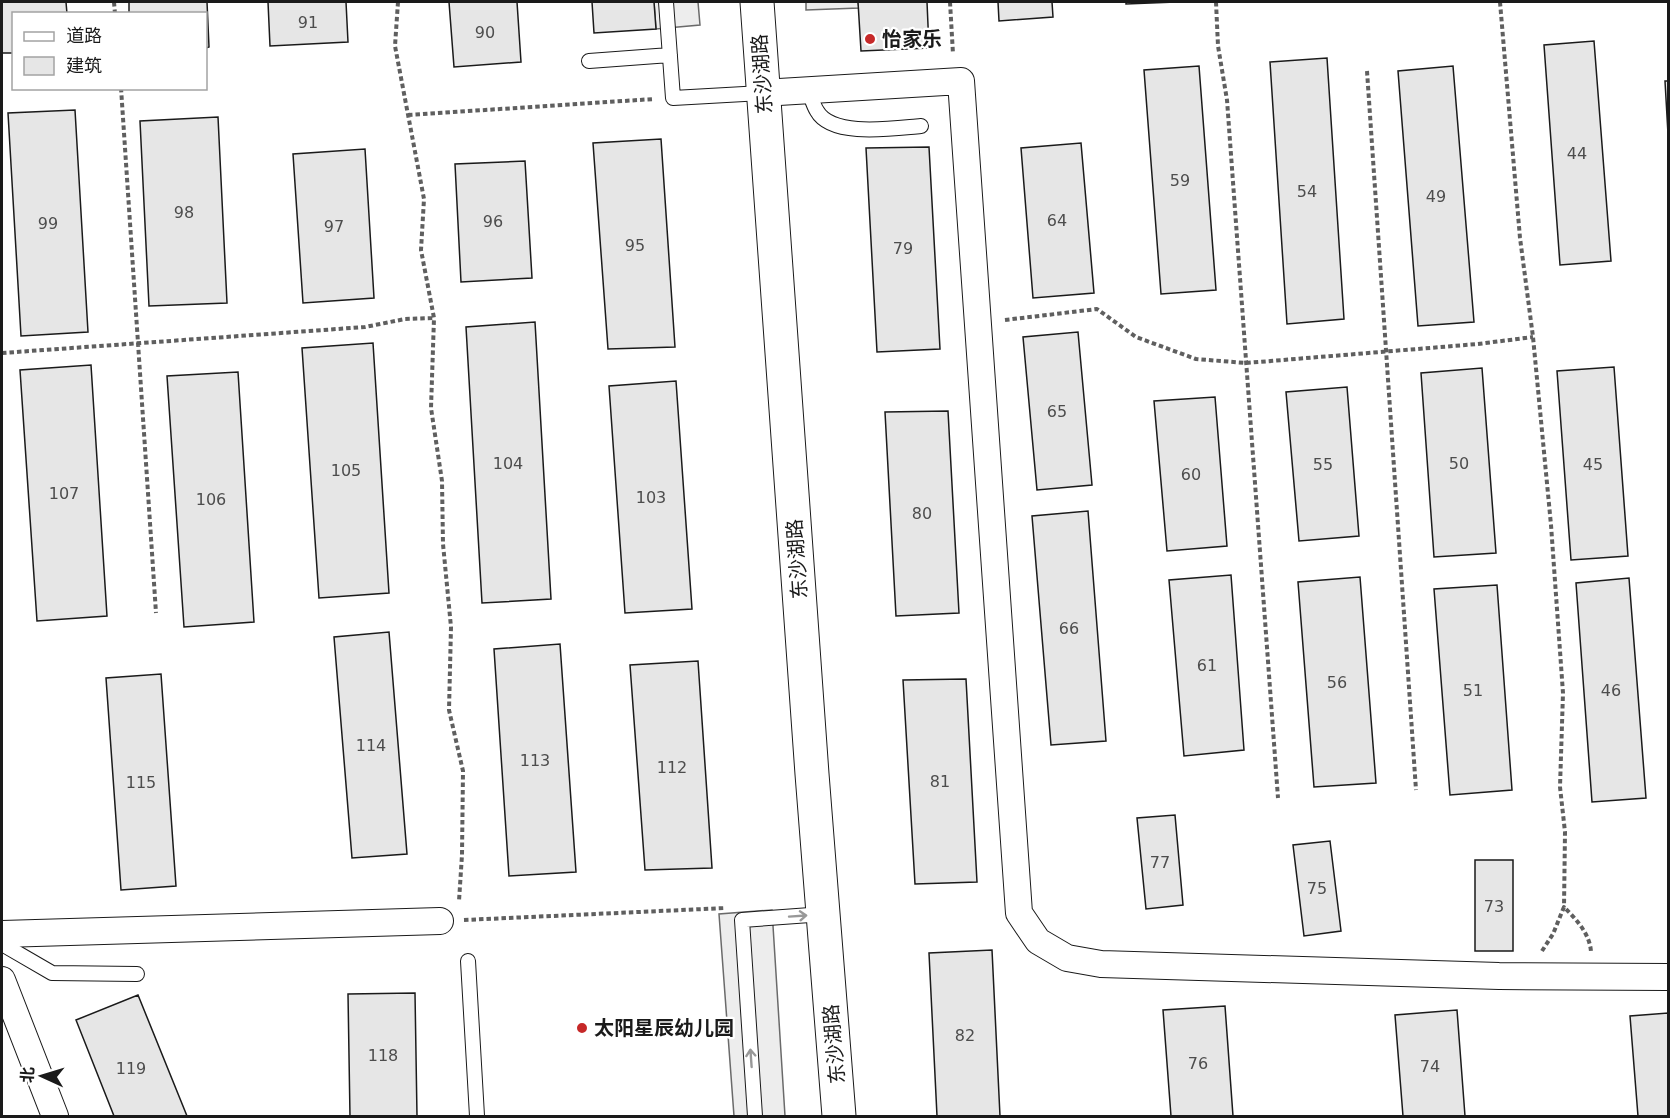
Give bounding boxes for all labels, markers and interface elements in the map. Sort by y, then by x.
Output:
legend [12,12,207,90]
house number: 91 [298,13,318,32]
house number: 90 [475,23,495,42]
text: 道路 [66,25,102,46]
place label: 怡家乐 [882,27,942,51]
marker: 怡家乐 [863,32,877,46]
street label: 东沙湖路 [747,33,777,115]
text: 建筑 [66,55,102,76]
house number: 44 [1567,144,1587,163]
house number: 59 [1170,171,1190,190]
house number: 54 [1297,182,1317,201]
house number: 49 [1426,187,1446,206]
house number: 98 [174,203,194,222]
house number: 64 [1047,211,1067,230]
house number: 96 [483,212,503,231]
house number: 99 [38,214,58,233]
house number: 97 [324,217,344,236]
house number: 95 [625,236,645,255]
house number: 79 [893,239,913,258]
house number: 65 [1047,402,1067,421]
house number: 104 [493,454,523,473]
house number: 50 [1449,454,1469,473]
house number: 55 [1313,455,1333,474]
house number: 45 [1583,455,1603,474]
house number: 105 [331,461,361,480]
house number: 60 [1181,465,1201,484]
house number: 107 [49,484,79,503]
house number: 103 [636,488,666,507]
house number: 106 [196,490,226,509]
house number: 80 [912,504,932,523]
street label: 东沙湖路 [782,518,812,600]
house number: 66 [1059,619,1079,638]
house number: 61 [1197,656,1217,675]
house number: 56 [1327,673,1347,692]
house number: 51 [1463,681,1483,700]
house number: 46 [1601,681,1621,700]
house number: 114 [356,736,386,755]
house number: 113 [520,751,550,770]
house number: 112 [657,758,687,777]
house number: 81 [930,772,950,791]
house number: 115 [126,773,156,792]
house number: 77 [1150,853,1170,872]
house number: 75 [1307,879,1327,898]
house number: 73 [1484,897,1504,916]
one-way arrow [788,911,808,922]
street label: 东沙湖路 [819,1003,849,1085]
place label: 太阳星辰幼儿园 [594,1016,734,1040]
marker: 太阳星辰幼儿园 [575,1021,589,1035]
house number: 82 [955,1026,975,1045]
north arrow [12,1046,72,1106]
house number: 118 [368,1046,398,1065]
one-way arrow [745,1049,756,1069]
house number: 76 [1188,1054,1208,1073]
house number: 74 [1420,1057,1440,1076]
house number: 119 [116,1059,146,1078]
text: 北 [17,1066,38,1084]

